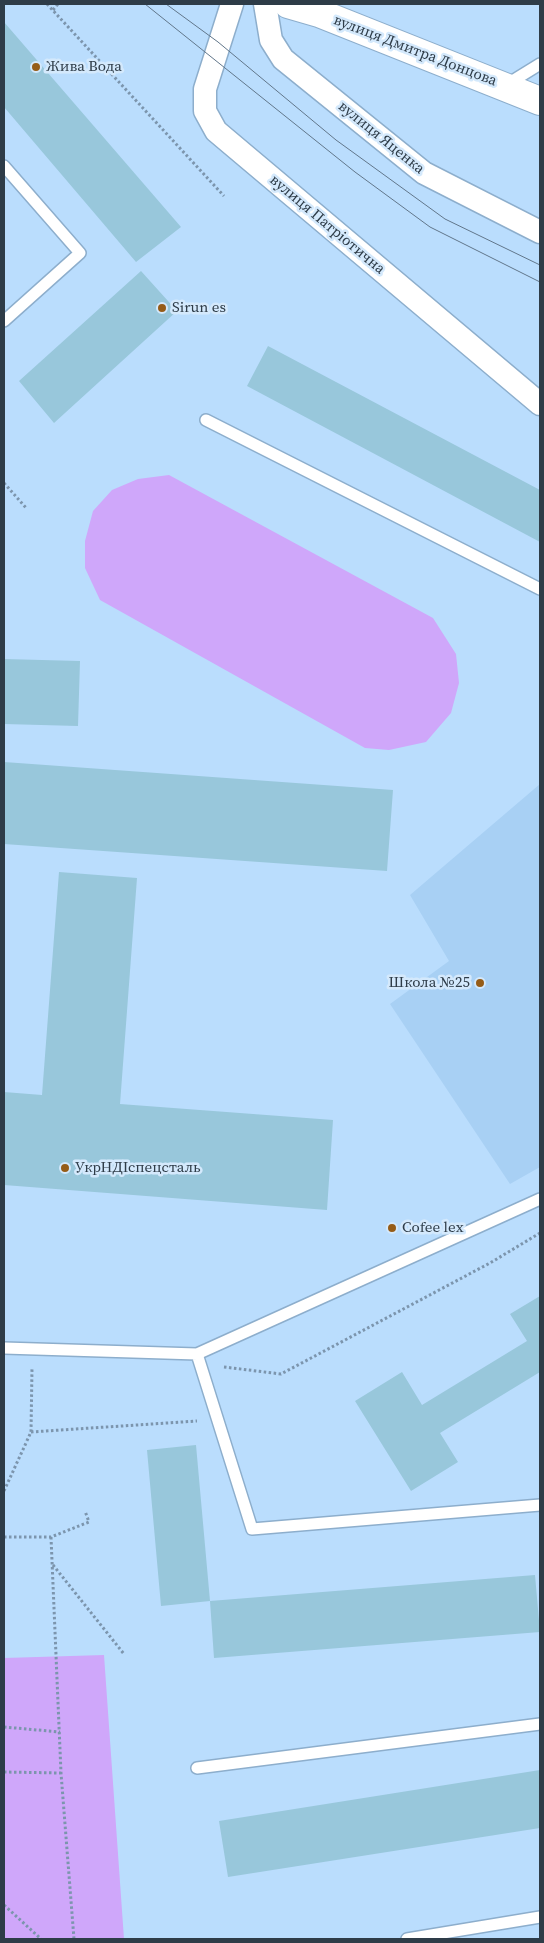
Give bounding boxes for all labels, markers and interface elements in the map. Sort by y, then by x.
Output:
street label: вулиця Дмитра Донцова [331,12,499,90]
place label: Жива Вода [46,58,122,76]
marker: Жива Вода [30,61,42,73]
street label: вулиця Яценка [334,98,428,178]
street label: вулиця Патріотична [266,172,388,278]
place label: Sirun es [172,299,226,317]
marker: Sirun es [156,302,168,314]
place label: Школа №25 [389,974,470,992]
marker: Школа №25 [474,977,486,989]
place label: УкрНДІспецсталь [75,1159,201,1177]
marker: УкрНДІспецсталь [59,1162,71,1174]
place label: Cofee lex [402,1219,464,1237]
marker: Cofee lex [386,1222,398,1234]

